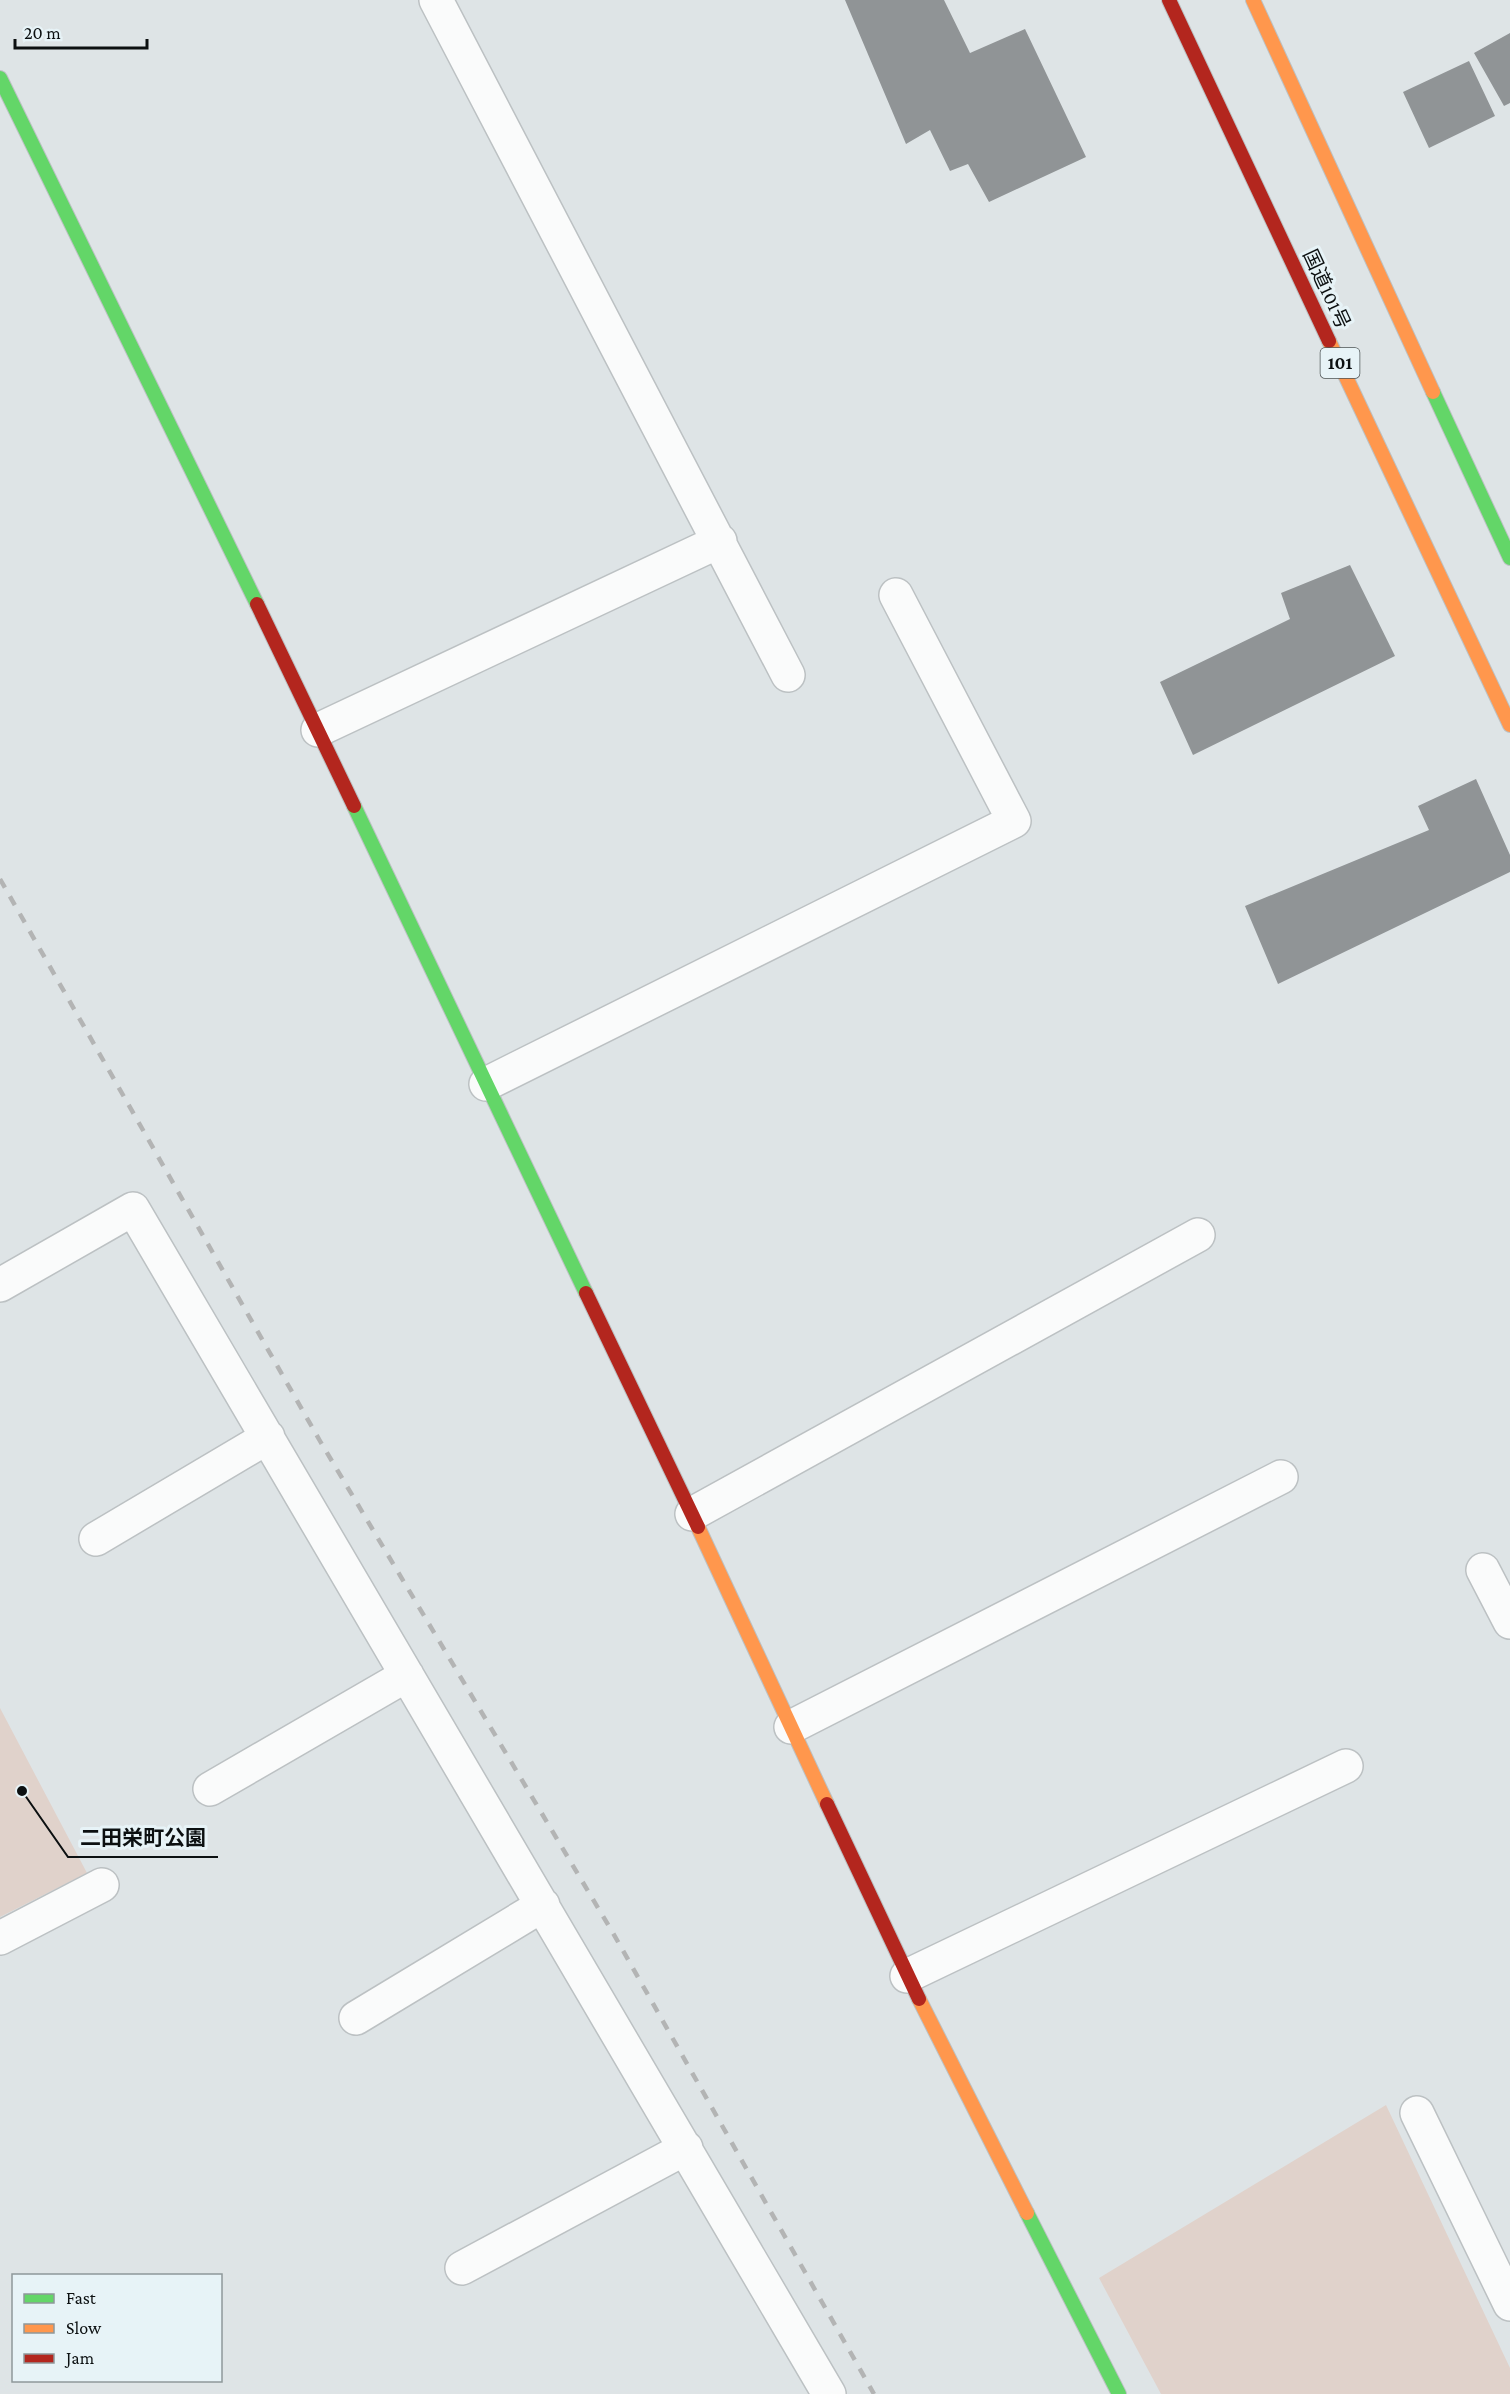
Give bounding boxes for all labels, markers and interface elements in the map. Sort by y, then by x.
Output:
scale bar [15,12,147,50]
text: 20 m [24,23,61,43]
street label: 国道101号 [1299,246,1355,332]
road number: 101 [1320,348,1360,378]
callout: 二田栄町公園 [68,1818,218,1857]
text: 二田栄町公園 [80,1826,206,1850]
legend [12,2274,222,2382]
text: Fast [66,2288,97,2308]
text: Slow [66,2318,102,2338]
text: Jam [64,2348,95,2368]

